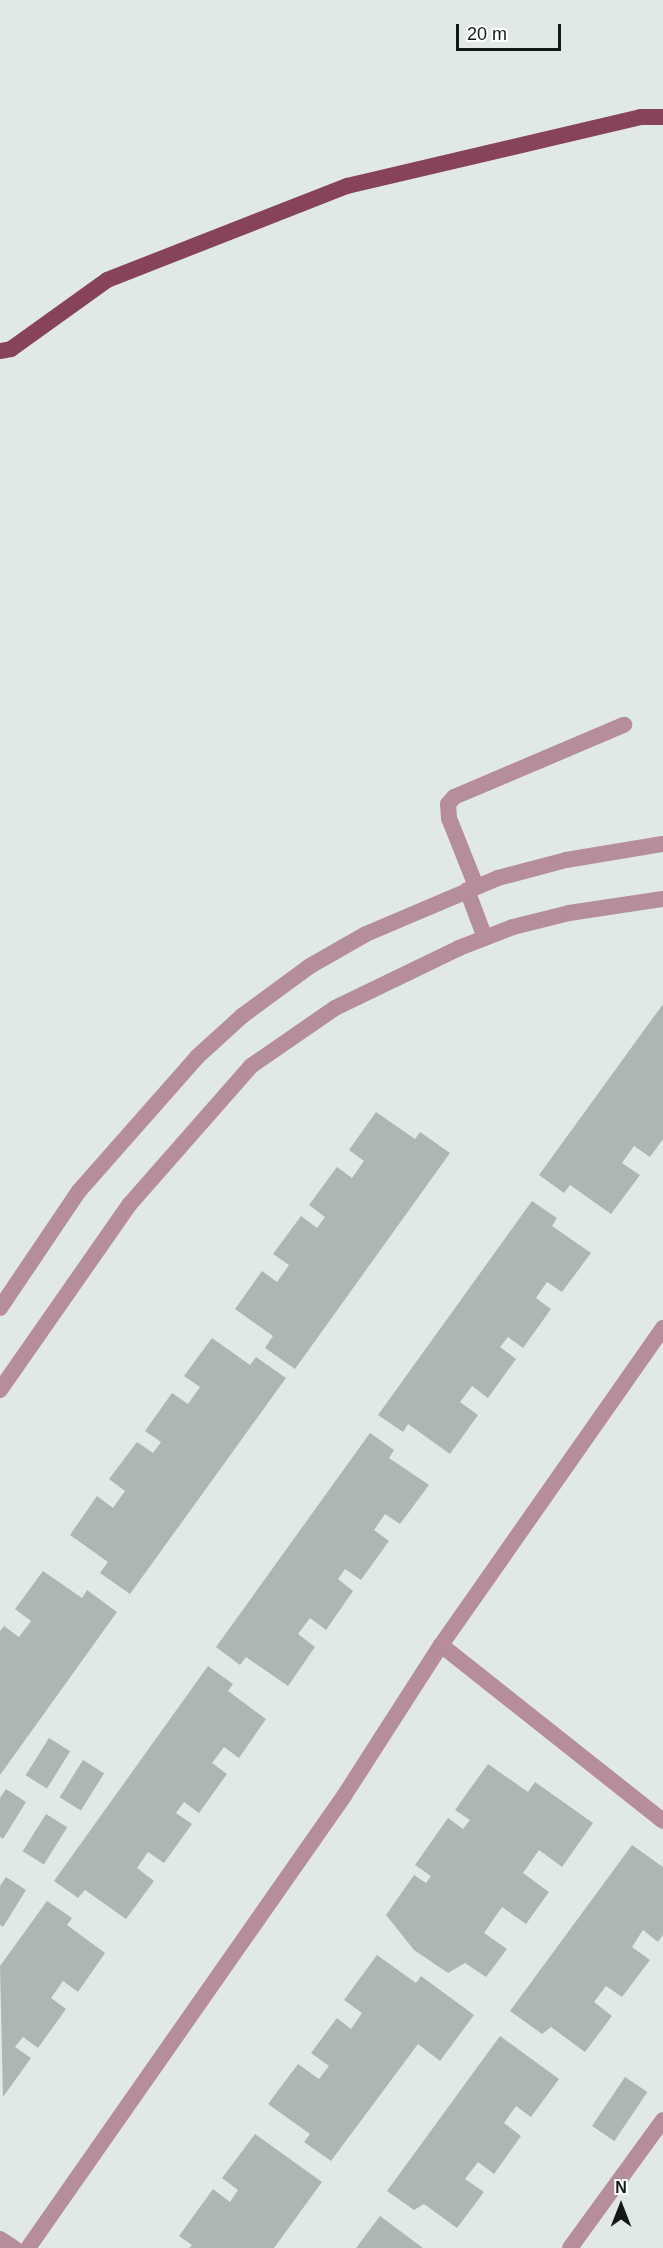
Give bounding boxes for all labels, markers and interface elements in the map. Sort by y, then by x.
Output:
scale bar [459,12,564,50]
text: 20 m [467,24,507,44]
north arrow [591,2176,651,2236]
text: N [615,2179,627,2196]

